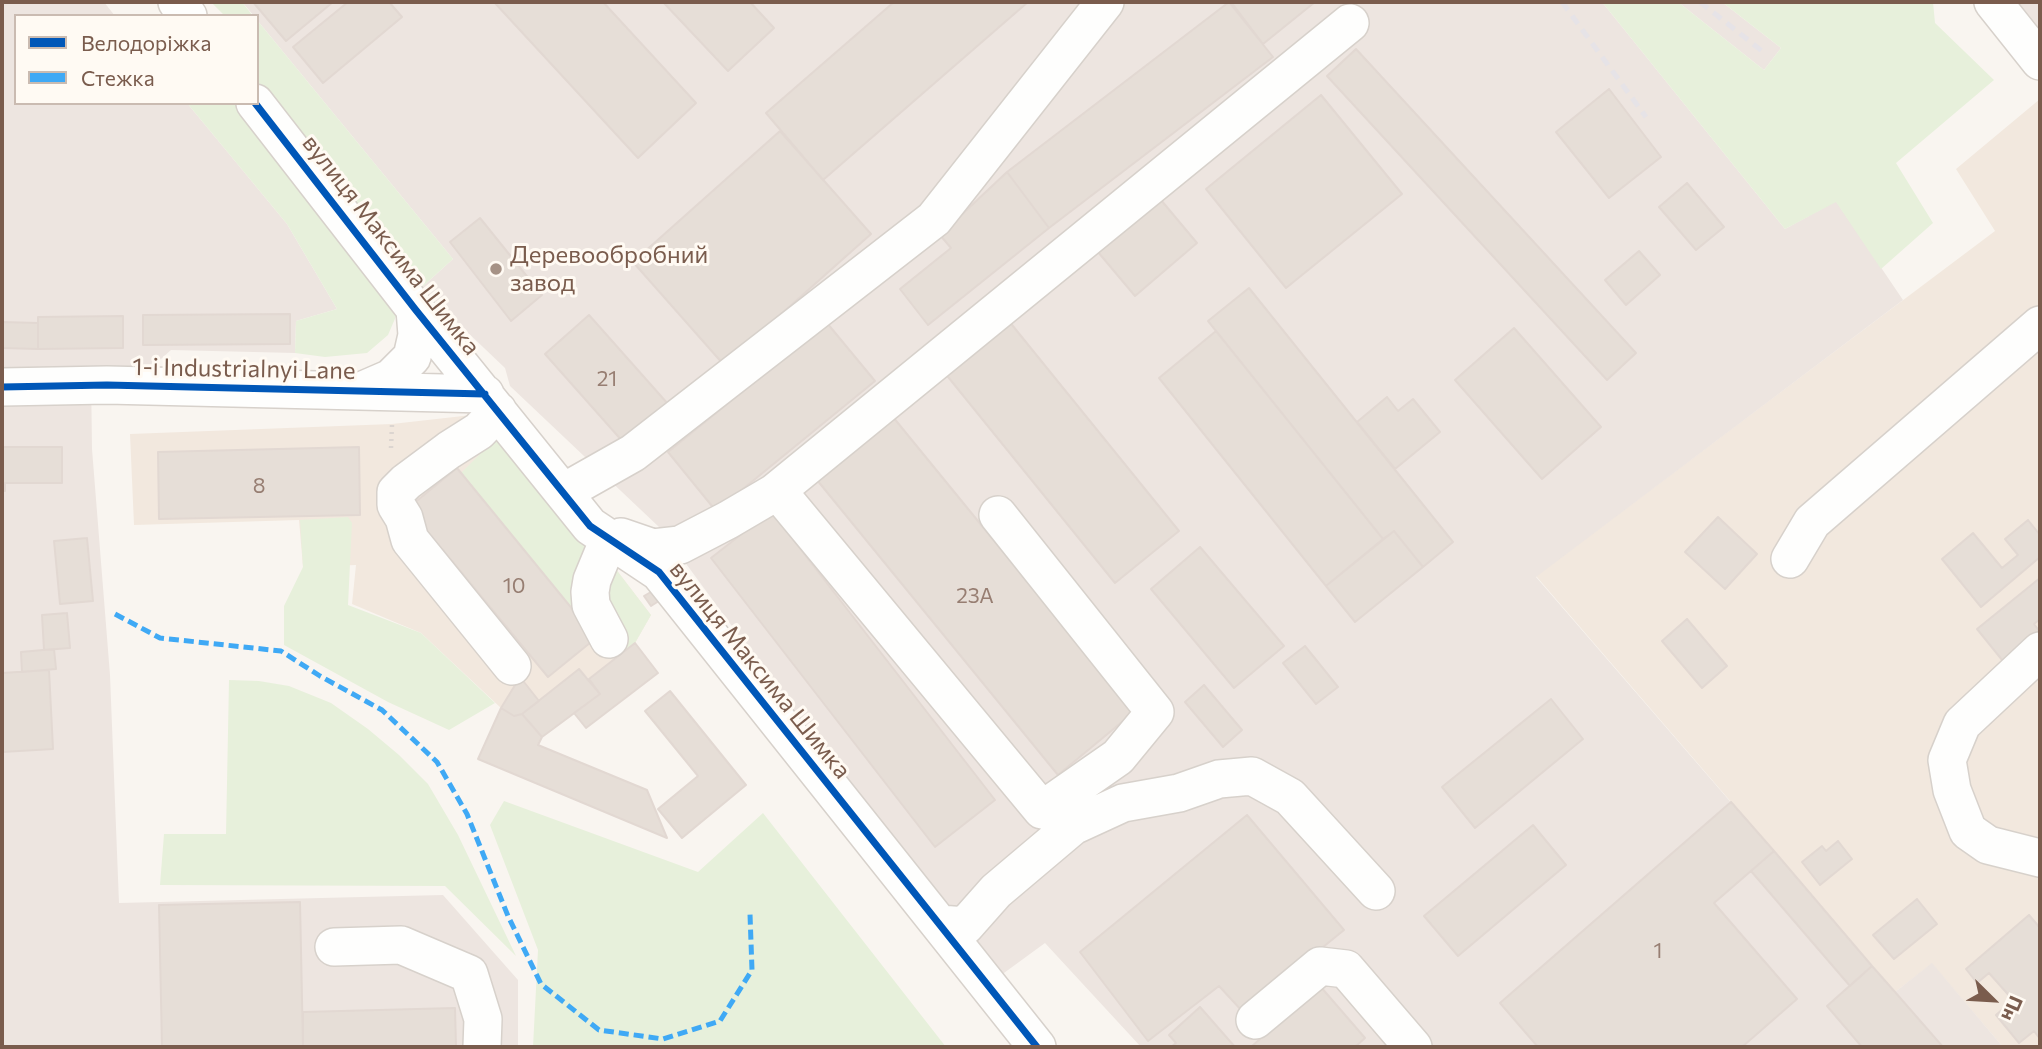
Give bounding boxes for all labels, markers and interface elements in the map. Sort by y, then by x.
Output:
legend [14,14,259,105]
text: Велодоріжка [81,30,211,55]
text: Стежка [81,65,155,90]
street label: вулиця Максима Шимка [296,129,486,361]
place label: Деревообробний завод [510,241,708,297]
marker: Деревообробний завод [488,261,504,277]
street label: 1-i Industrialnyi Lane [132,353,356,385]
house number: 21 [597,366,617,392]
house number: 8 [253,473,265,499]
street label: вулиця Максима Шимка [663,555,857,785]
house number: 10 [503,573,525,599]
house number: 23А [956,583,994,609]
house number: 1 [1654,938,1662,964]
north arrow [1958,965,2028,1035]
text: Пн [1997,993,2028,1025]

